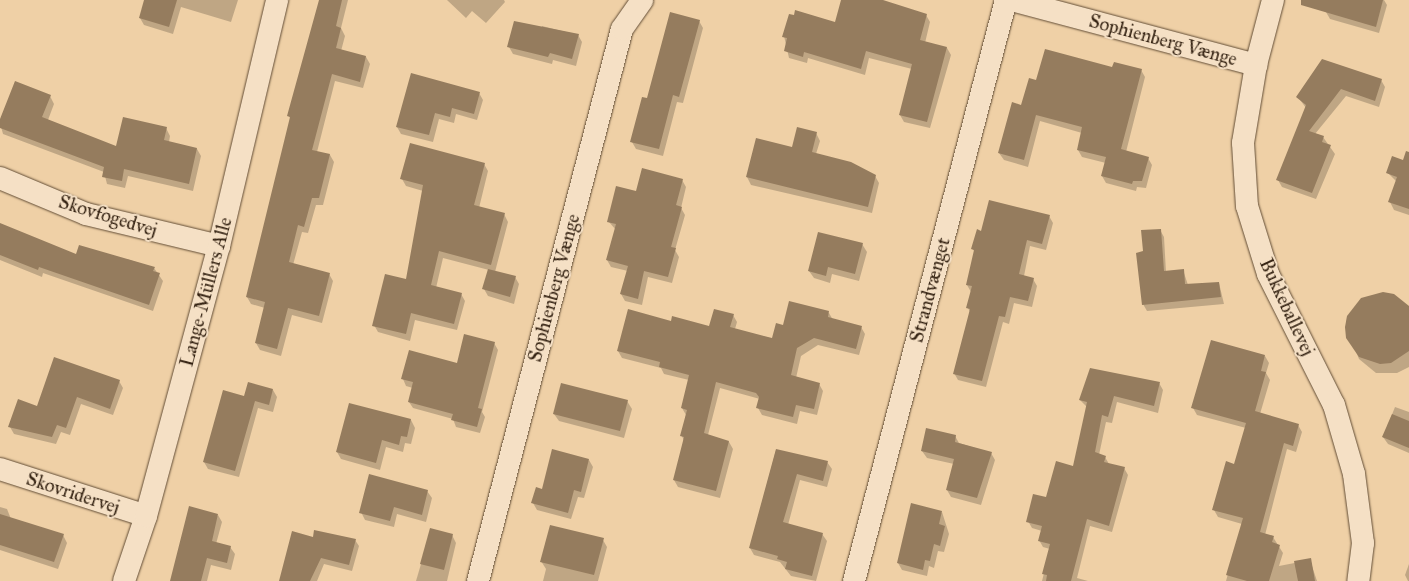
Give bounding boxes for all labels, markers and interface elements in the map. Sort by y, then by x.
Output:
street label: Sophienberg Vænge [1087,9,1239,71]
street label: Skovfogedvej [56,190,160,242]
street label: Sophienberg Vænge [523,212,585,364]
street label: Lange-Müllers Alle [175,215,237,369]
street label: Strandvænget [905,235,955,345]
street label: Bukkeballevej [1255,255,1319,359]
street label: Skovridervej [23,467,123,519]

